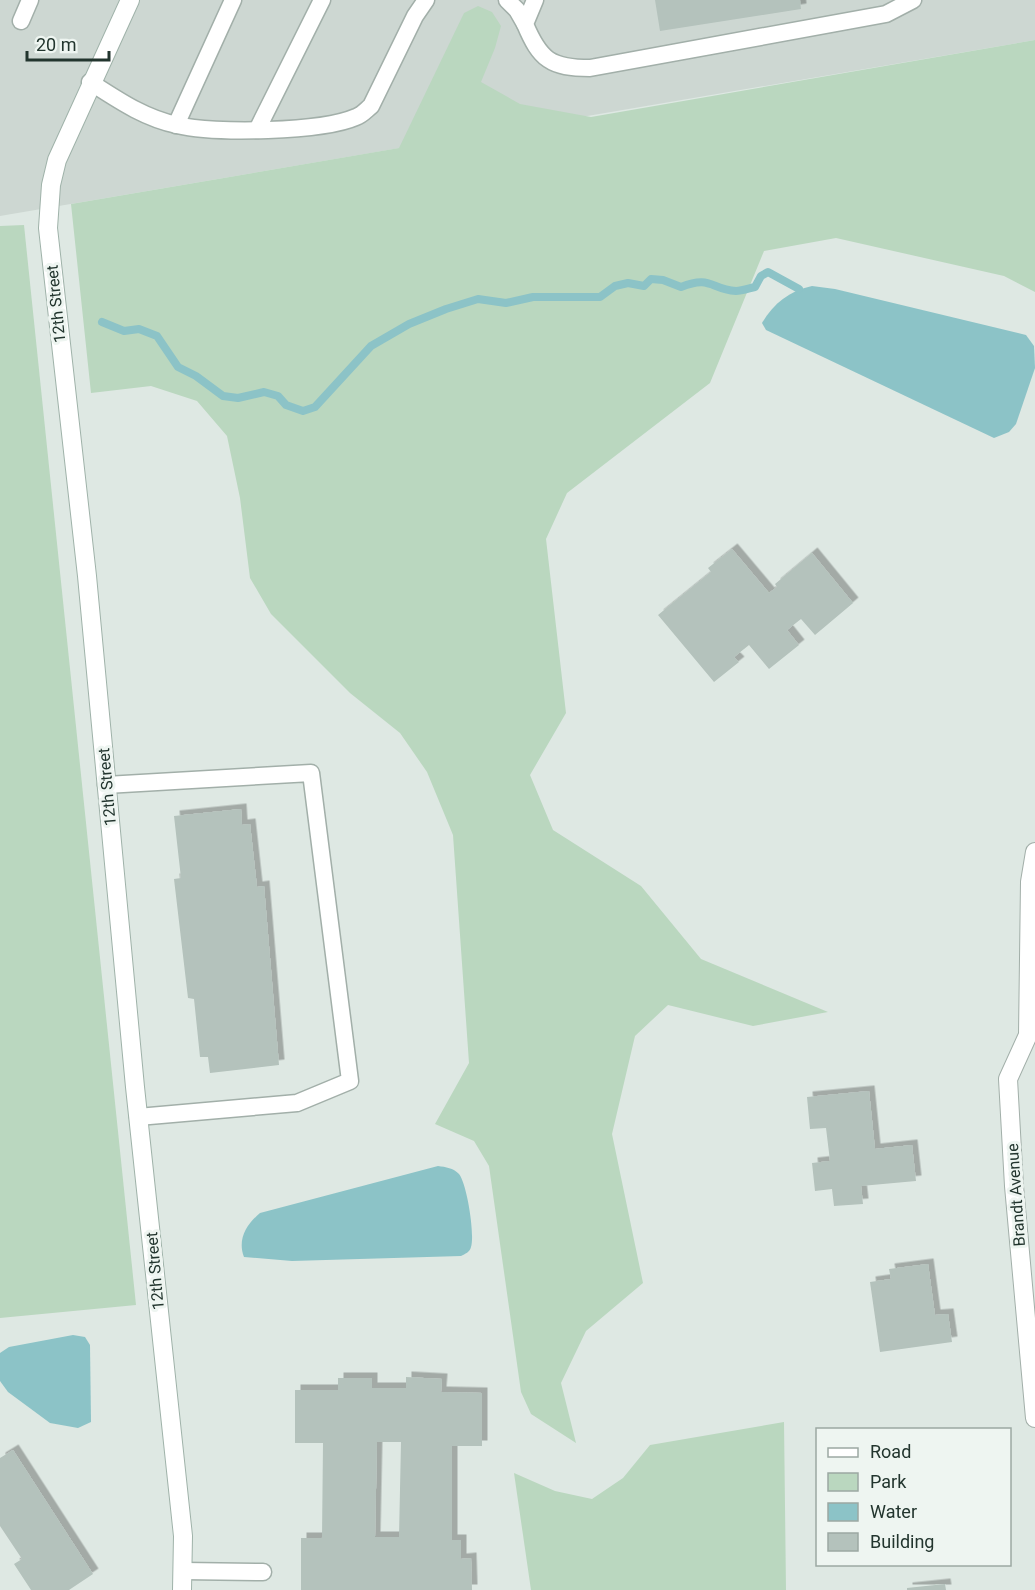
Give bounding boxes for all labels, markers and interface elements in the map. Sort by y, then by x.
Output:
scale bar [27,24,110,62]
text: 20 m [36,34,76,55]
street label: 12th Street [42,264,70,344]
street label: 12th Street [94,747,120,827]
street label: Brandt Avenue [1003,1143,1029,1247]
street label: 12th Street [142,1231,168,1311]
legend [816,1428,1011,1566]
text: Road [870,1441,911,1462]
text: Park [870,1471,907,1492]
text: Water [870,1501,917,1522]
text: Building [870,1531,934,1552]

